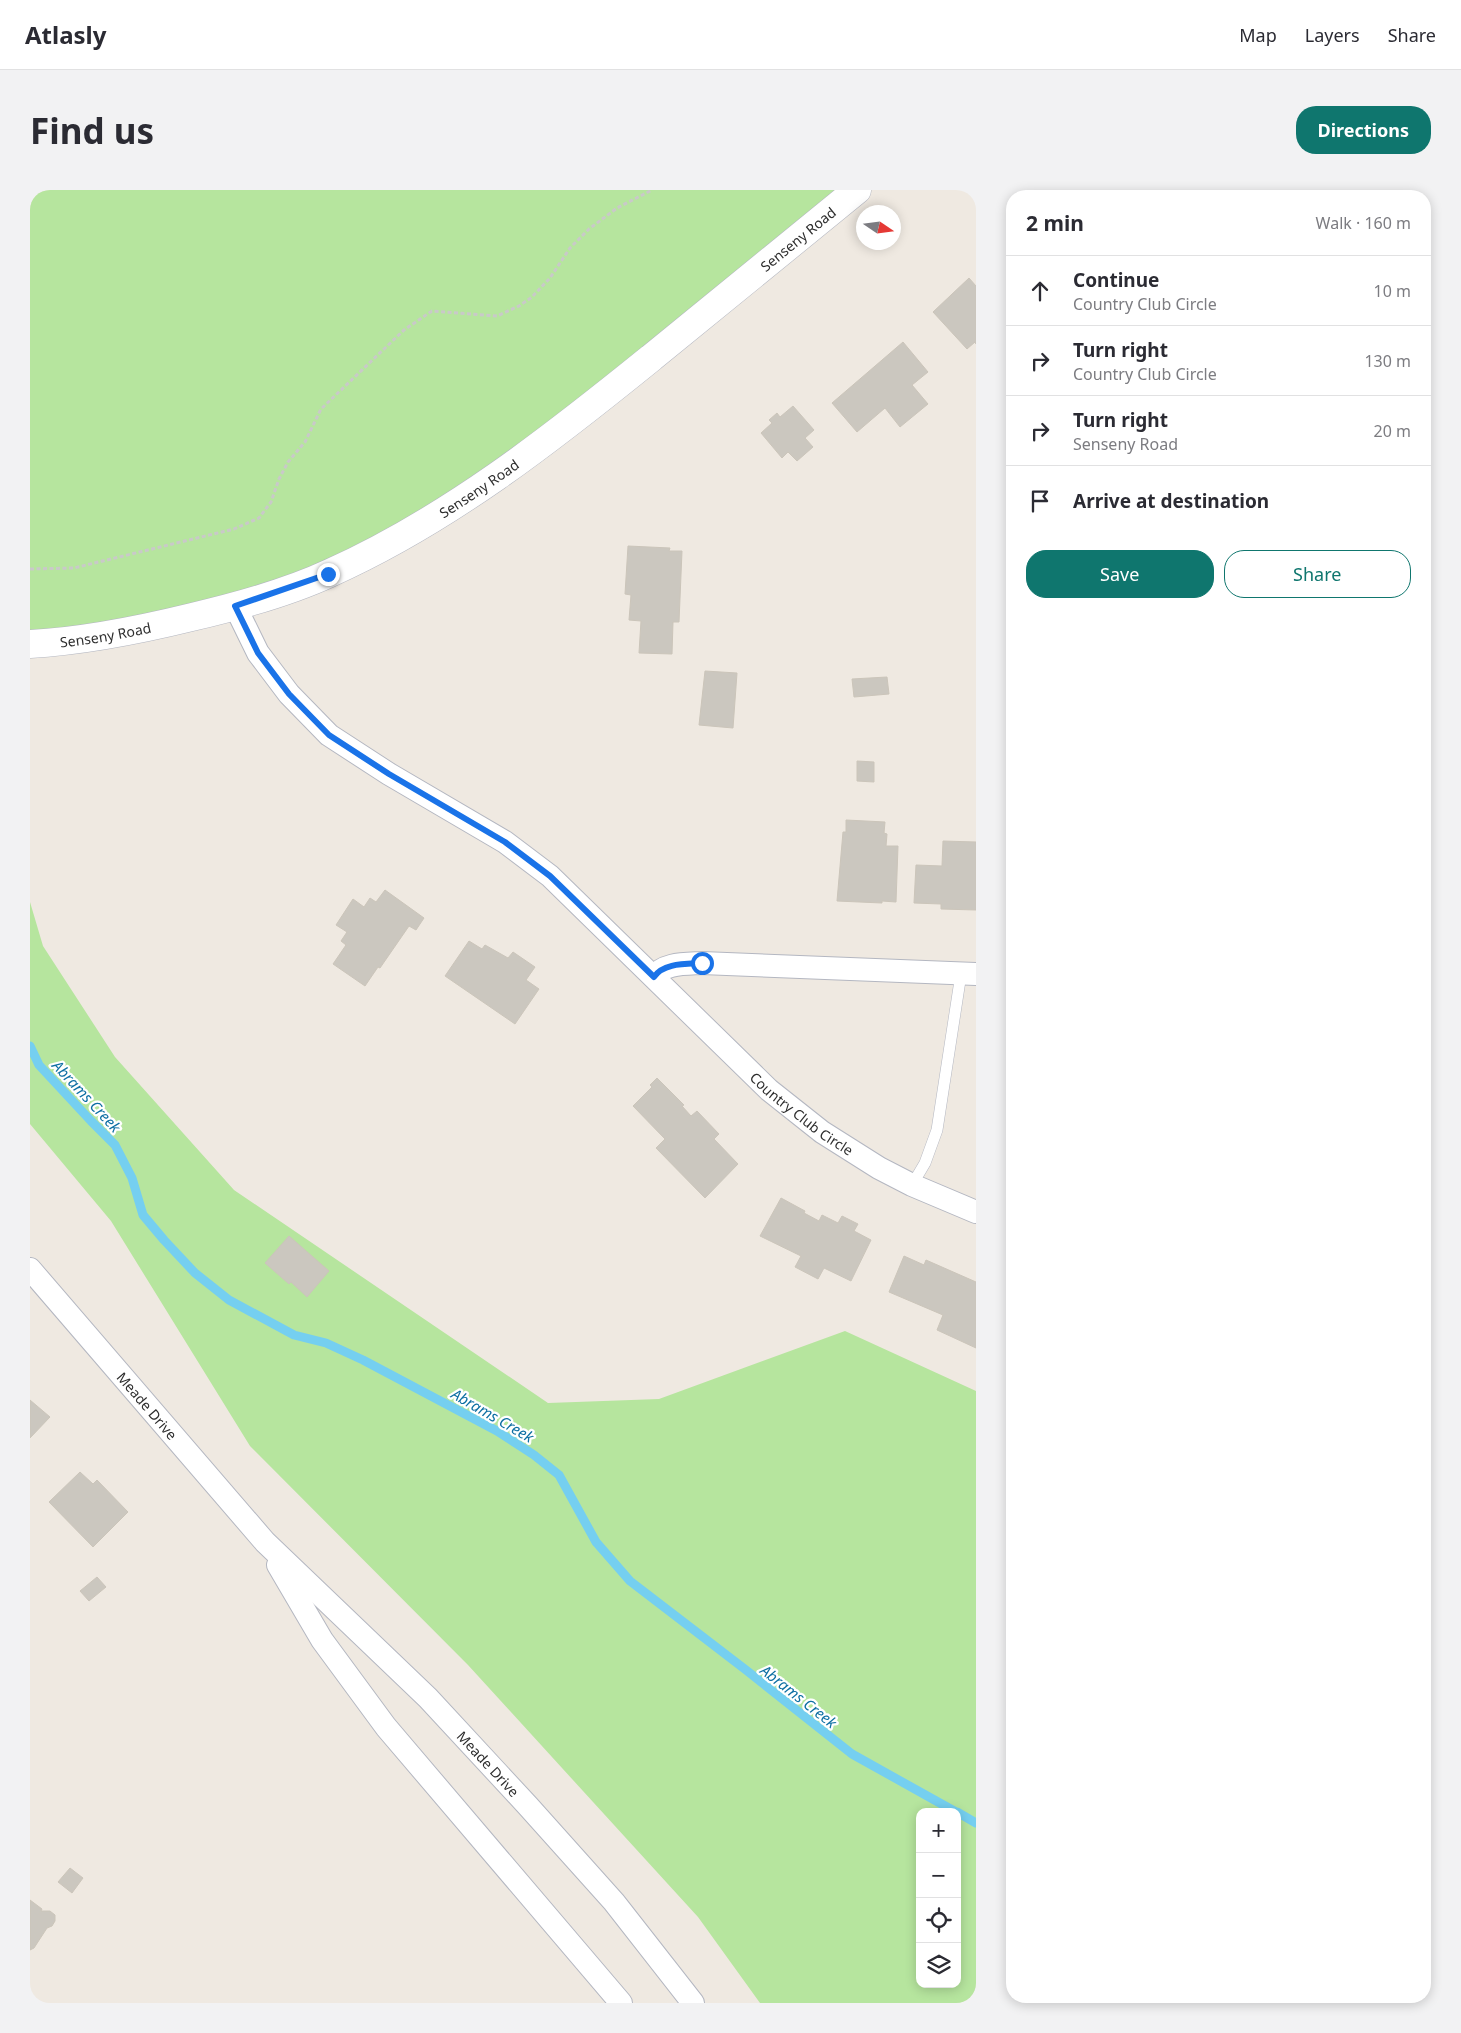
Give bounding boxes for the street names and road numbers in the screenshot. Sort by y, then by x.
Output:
street label: Senseny Road [756,202,839,275]
street label: Senseny Road [435,454,522,522]
street label: Senseny Road [59,617,153,651]
street label: Country Club Circle [746,1067,857,1159]
street label: Meade Drive [113,1368,182,1443]
street label: Meade Drive [453,1726,524,1801]

